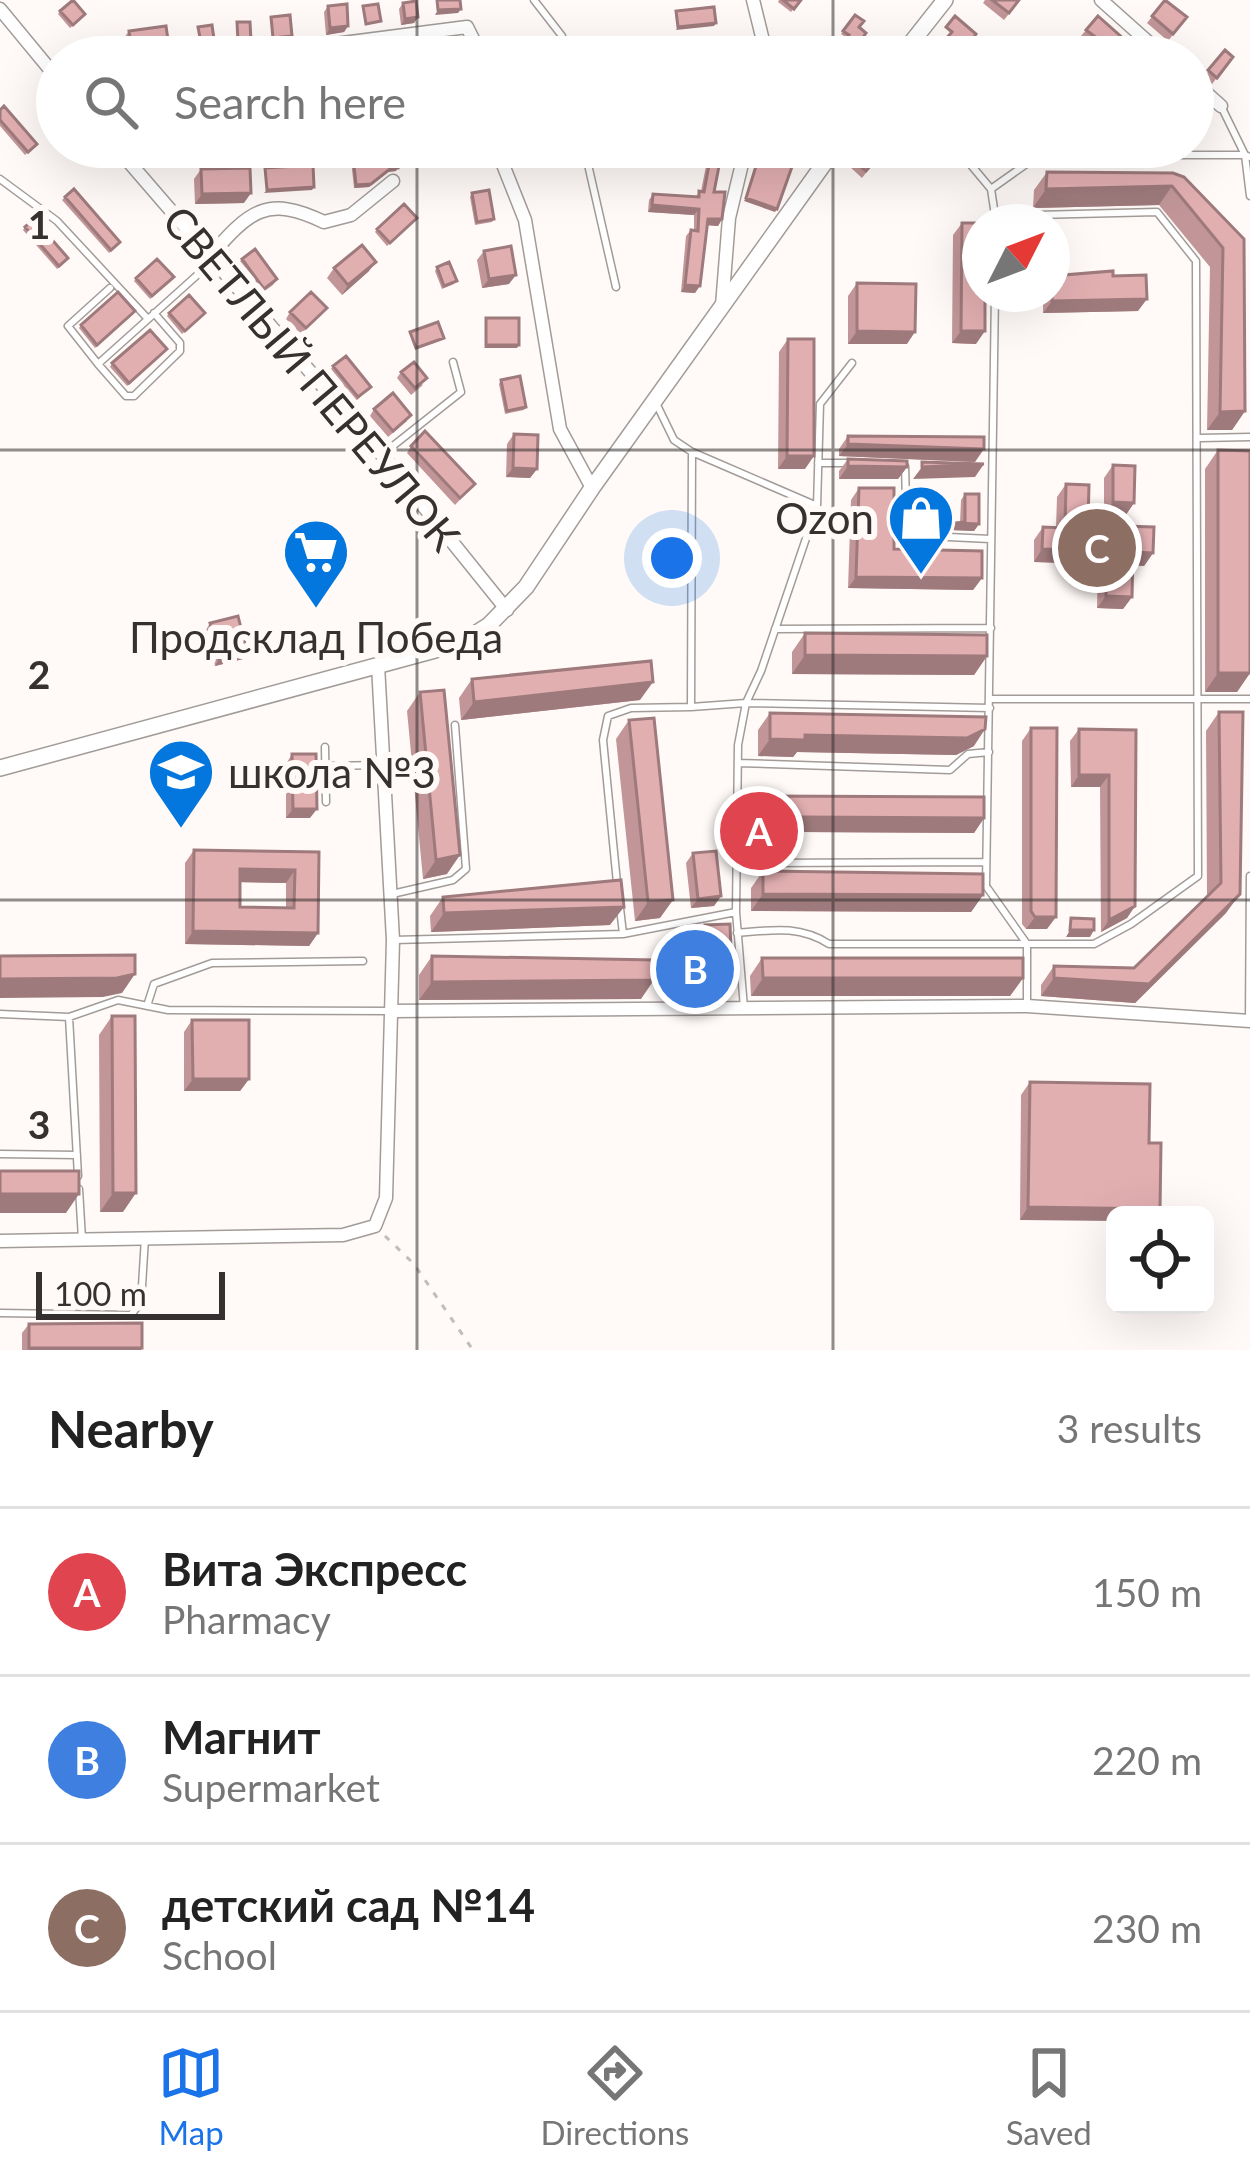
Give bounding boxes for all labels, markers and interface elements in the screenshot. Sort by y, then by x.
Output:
search box [36,36,1214,168]
icon: search [78,69,144,135]
text: Search here [174,75,406,129]
street label: СВЕТЛЫЙ ПЕРЕУЛОК [153,196,471,560]
text: 1 [28,201,50,247]
north arrow [962,204,1070,312]
shop icon: Ozon [886,483,956,577]
place label: Ozon [775,493,874,543]
pin: C [1058,503,1136,593]
supermarket icon: Продсклад Победа [281,517,351,611]
your location [642,528,702,588]
place label: Продсклад Победа [129,612,503,662]
text: 2 [28,651,50,697]
school or university icon: школа №3 [146,737,216,831]
place label: школа №3 [228,747,436,797]
pin: A [720,786,798,876]
pin: B [656,924,734,1014]
text: 3 [28,1101,50,1147]
map controls [1106,1206,1214,1314]
button: locate [1106,1206,1214,1314]
scale bar [36,1266,225,1319]
text: 100 m [54,1273,147,1313]
text: Nearby [48,1398,214,1459]
text: 3 results [1057,1405,1202,1451]
text: Вита Экспресс [162,1542,467,1596]
text: A [73,1569,101,1615]
text: 150 m [1092,1569,1202,1615]
text: Pharmacy [162,1596,331,1642]
text: Магнит [162,1710,321,1764]
text: B [74,1737,100,1783]
text: 220 m [1092,1737,1202,1783]
text: Supermarket [162,1764,380,1810]
text: детский сад №14 [162,1878,535,1932]
text: C [74,1905,100,1951]
text: 230 m [1092,1905,1202,1951]
text: School [162,1932,277,1978]
tab: Map [158,2040,224,2152]
tab: Directions [540,2040,689,2152]
tab: Saved [1006,2040,1092,2152]

